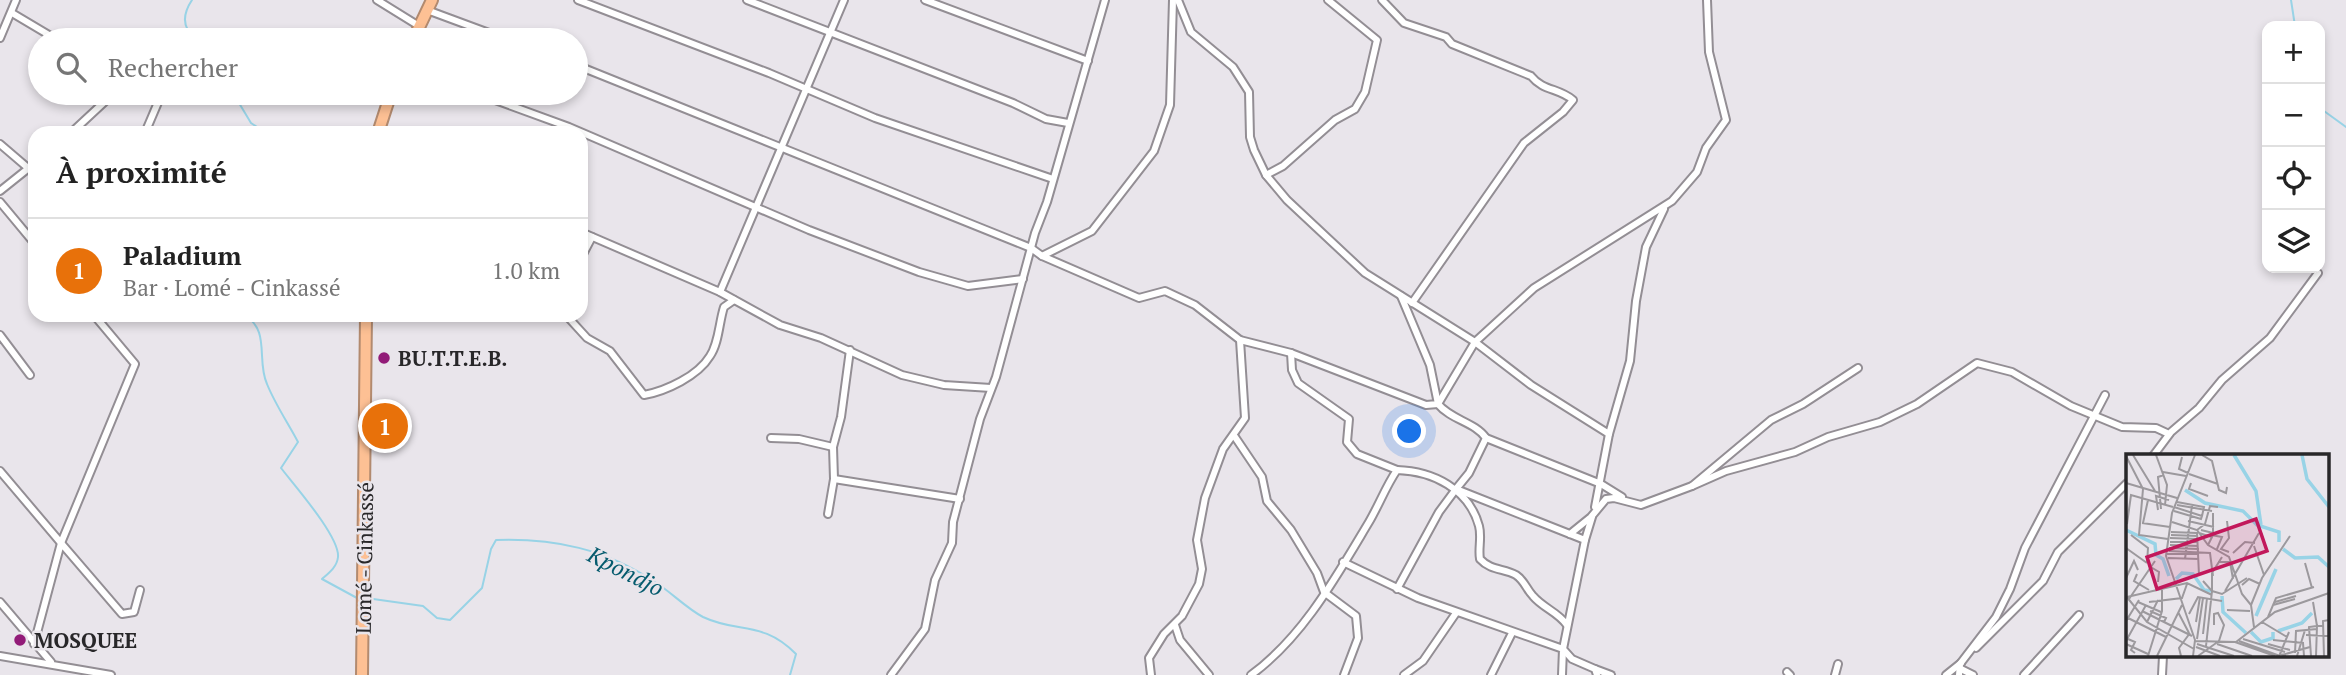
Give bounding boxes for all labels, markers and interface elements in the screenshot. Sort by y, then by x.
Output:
map controls [2262,21,2325,273]
button: + [2262,21,2325,84]
search box [28,28,588,105]
icon: search [52,48,90,86]
text: Rechercher [108,50,238,84]
button: − [2262,84,2325,147]
button: locate [2262,147,2325,210]
text: À proximité [56,152,227,192]
button: layers [2262,210,2325,273]
text: Paladium [123,238,241,272]
text: 1 [73,255,86,286]
text: 1.0 km [492,255,560,286]
text: Bar · Lomé - Cinkassé [123,272,341,303]
place label: BU.T.T.E.B. [398,344,508,372]
marker: BU.T.T.E.B. [376,350,392,366]
pin: 1 [362,400,408,452]
your location [1392,414,1426,448]
inset map [2126,454,2328,658]
street label: Lomé - Cinkassé [349,482,379,634]
water label: Kpondjo [582,538,669,603]
place label: MOSQUEE [34,626,137,654]
marker: MOSQUEE [12,632,28,648]

